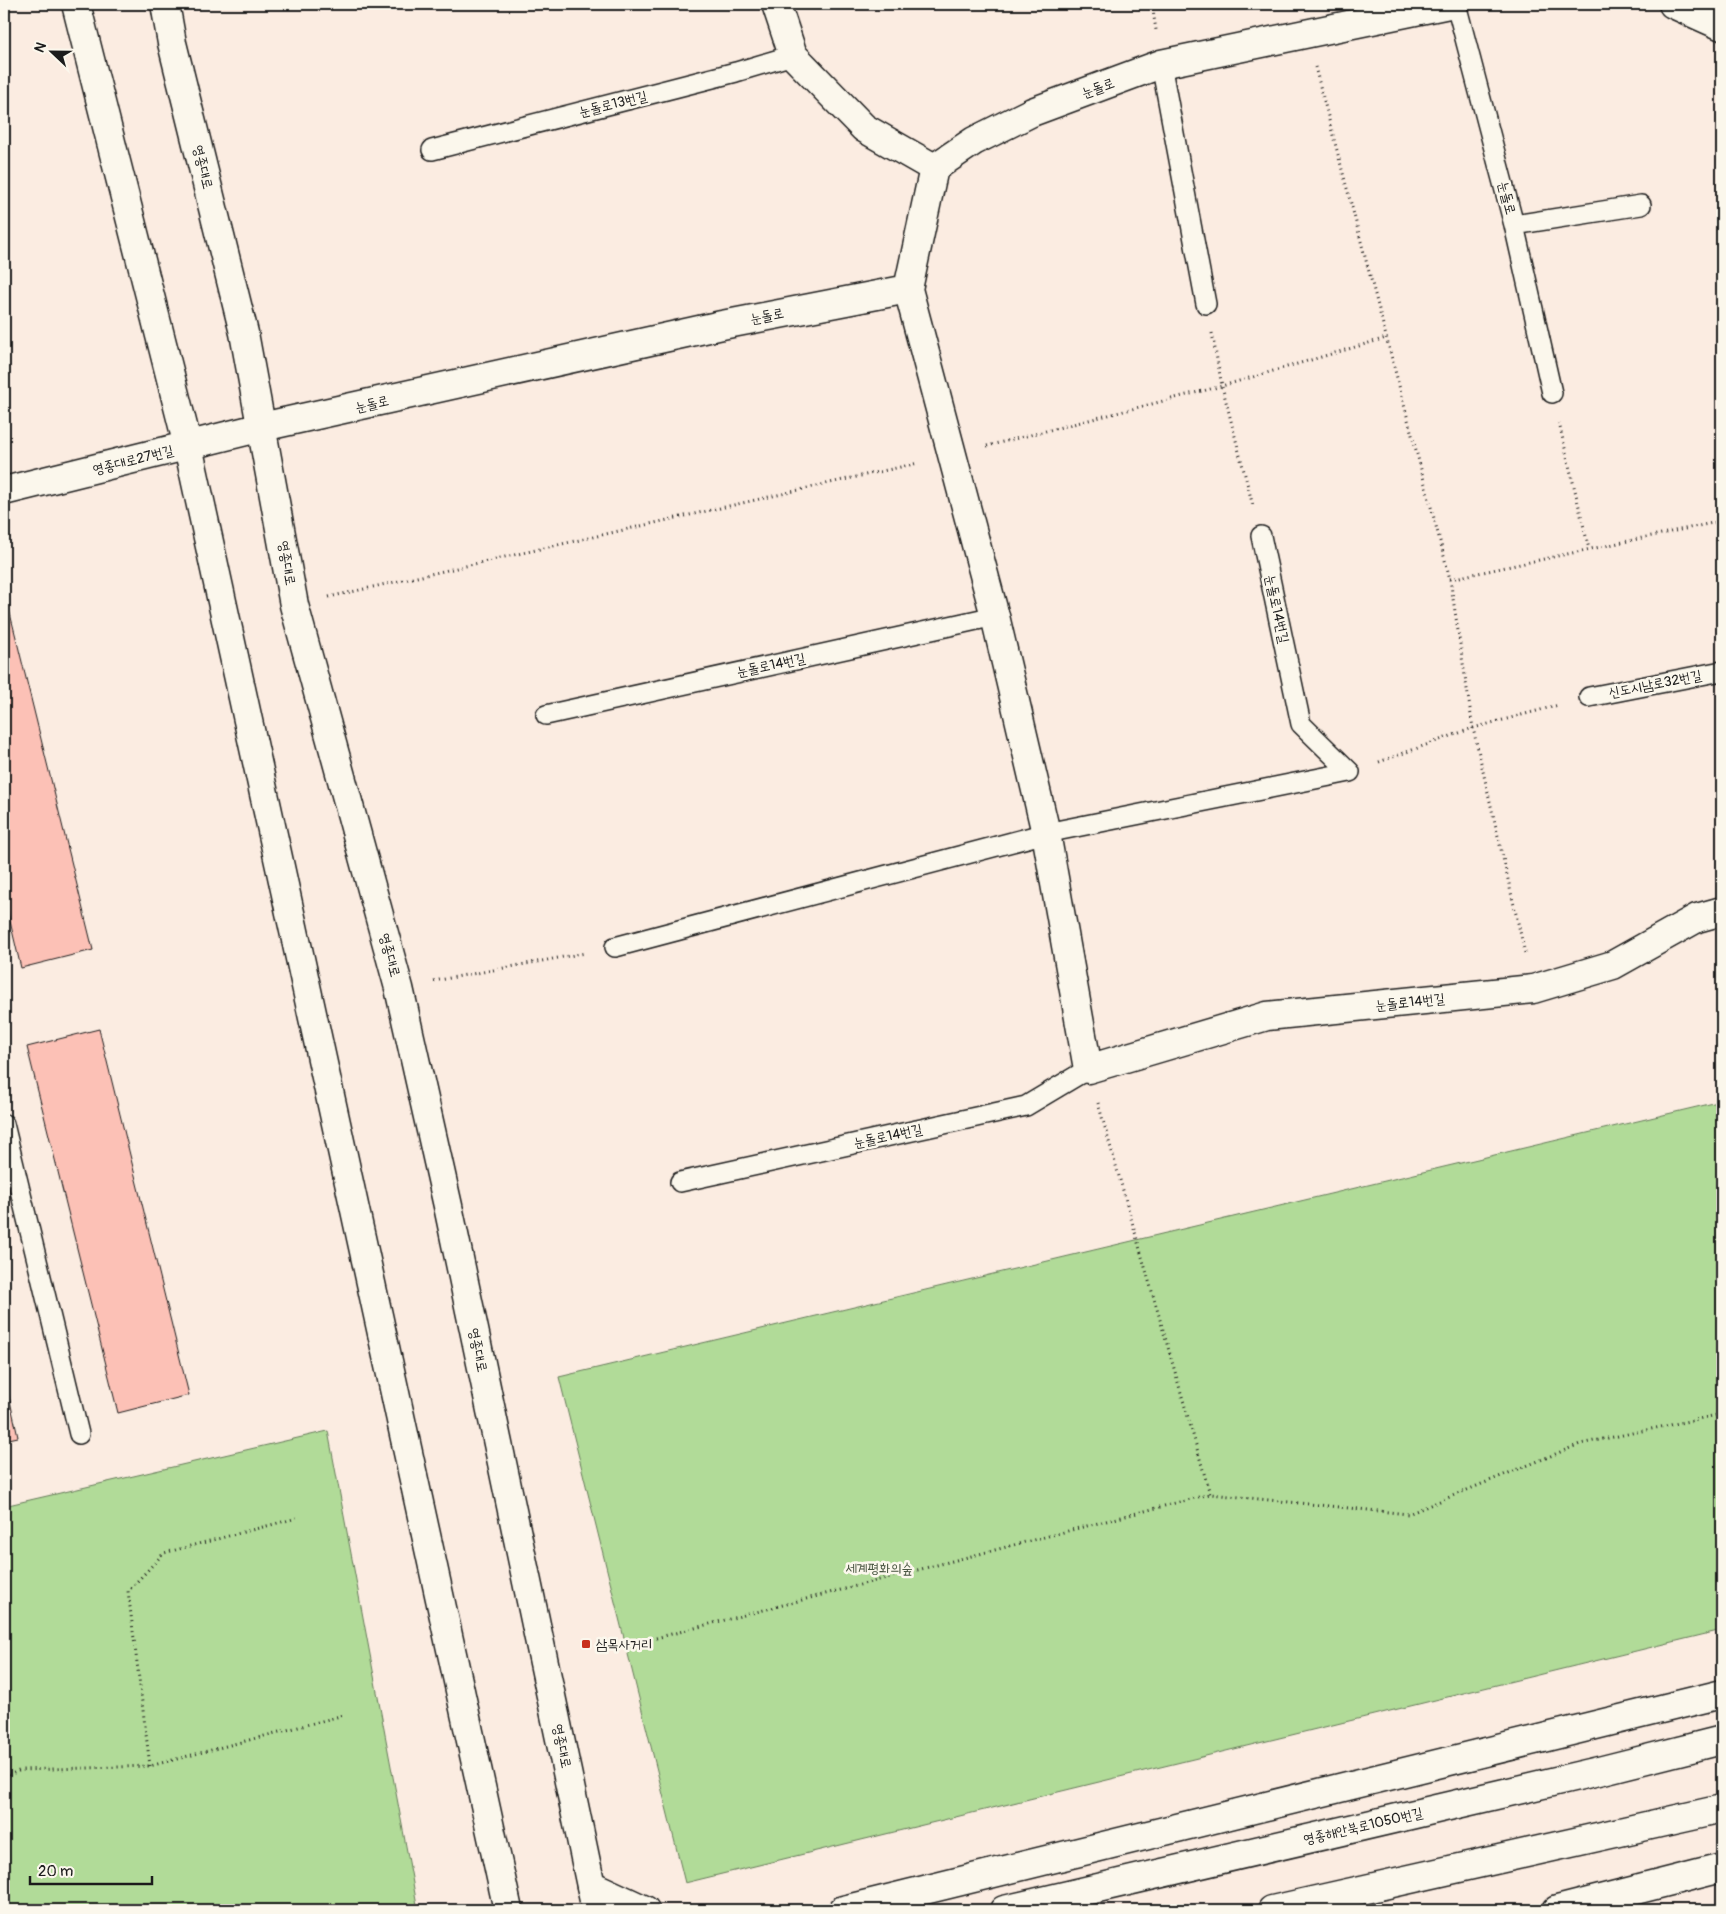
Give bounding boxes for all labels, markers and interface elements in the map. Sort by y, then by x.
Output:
north arrow [28,28,78,78]
text: N [31,40,50,55]
street label: 눈돌로 [1079,74,1117,102]
street label: 눈돌로13번길 [577,87,650,121]
street label: 영종대로 [189,143,217,191]
street label: 눈돌로 [1494,179,1520,217]
street label: 눈돌로 [749,304,785,328]
street label: 눈돌로 [354,392,390,416]
street label: 영종대로27번길 [91,442,176,478]
street label: 영종대로 [275,539,299,587]
street label: 눈돌로14번길 [1261,573,1293,646]
street label: 눈돌로14번길 [735,649,808,681]
street label: 신도시남로32번길 [1607,667,1704,701]
street label: 영종대로 [376,931,404,979]
street label: 눈돌로14번길 [1374,990,1446,1014]
street label: 눈돌로14번길 [852,1120,925,1152]
street label: 영종대로 [465,1326,491,1374]
park label: 세계평화의숲 [845,1560,913,1577]
place label: 삼목사거리 [596,1636,652,1653]
marker: 삼목사거리 [580,1638,592,1650]
street label: 영종대로 [549,1722,575,1770]
street label: 영종해안북로1050번길 [1301,1804,1425,1848]
scale bar [30,1854,152,1886]
text: 20 m [38,1862,73,1881]

